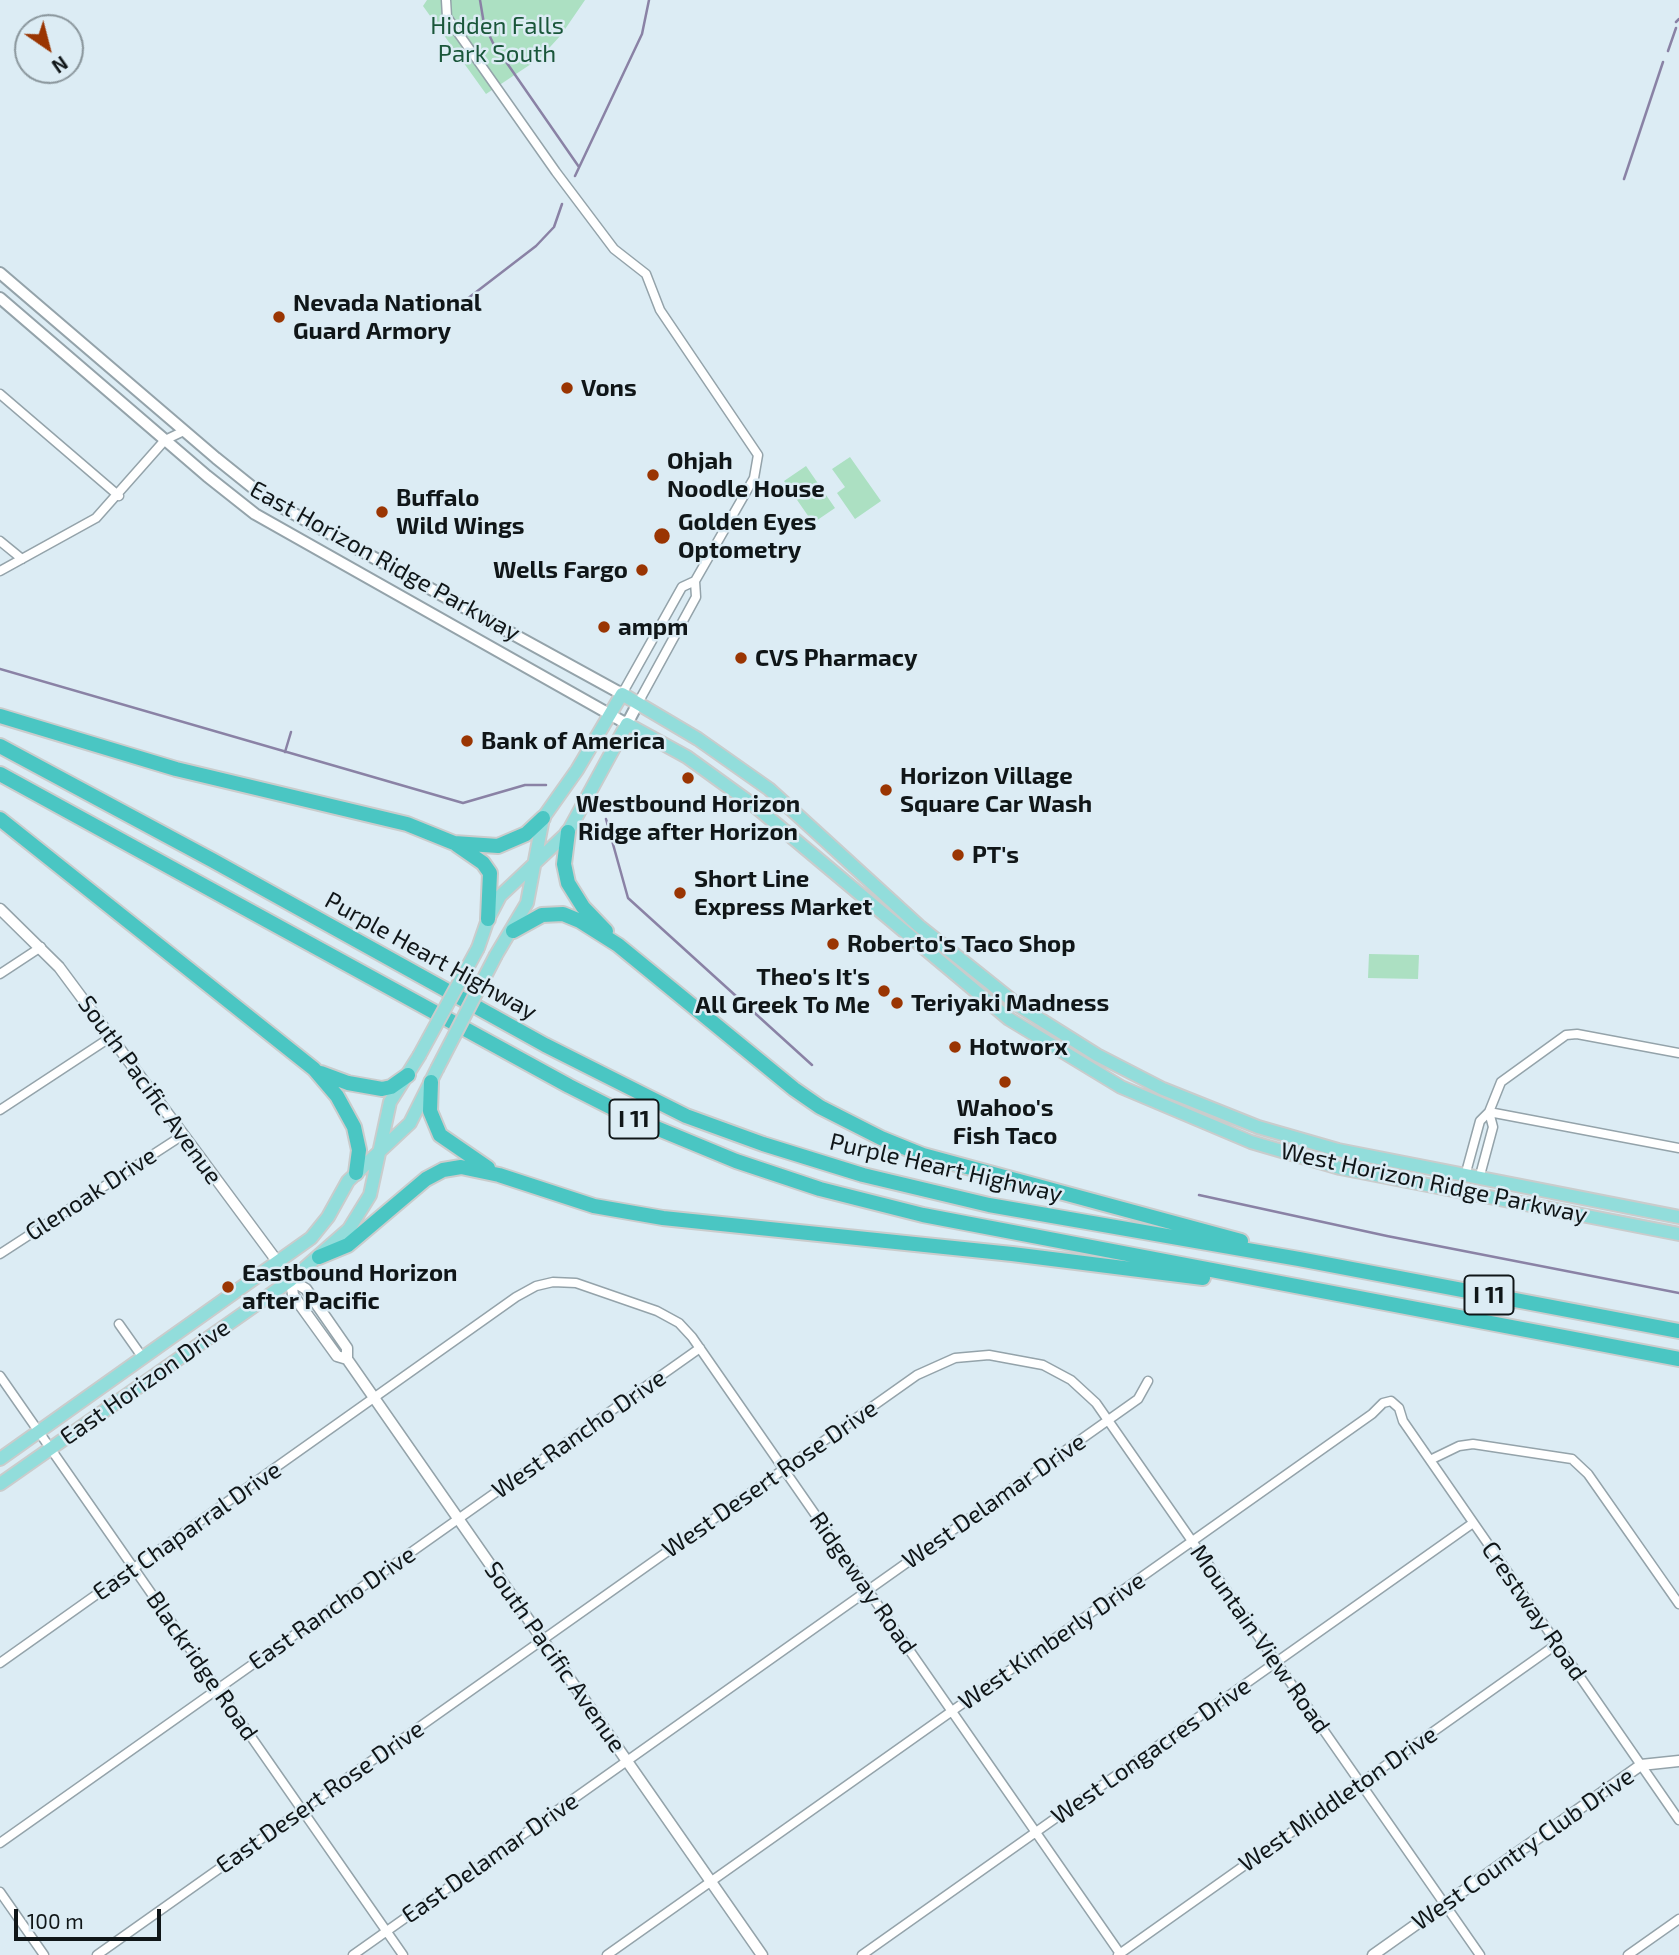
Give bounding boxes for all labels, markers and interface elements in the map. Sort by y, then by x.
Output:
park label: Hidden Falls Park South [430,12,564,68]
north arrow [14,14,84,84]
text: N [48,52,72,78]
place label: Nevada National Guard Armory [293,289,482,345]
marker: Nevada National Guard Armory [271,309,287,325]
place label: Vons [581,374,637,402]
marker: Vons [559,380,575,396]
place label: Ohjah Noodle House [667,447,825,503]
marker: Ohjah Noodle House [645,467,661,483]
street label: East Horizon Ridge Parkway [245,475,525,647]
place label: Buffalo Wild Wings [396,484,525,540]
marker: Buffalo Wild Wings [374,504,390,520]
place label: Golden Eyes Optometry [678,508,817,564]
marker: Golden Eyes Optometry [652,526,672,546]
place label: Wells Fargo [493,556,628,584]
marker: Wells Fargo [634,562,650,578]
place label: ampm [618,613,688,641]
marker: ampm [596,619,612,635]
place label: CVS Pharmacy [755,644,918,672]
marker: CVS Pharmacy [733,650,749,666]
place label: Bank of America [481,727,665,755]
marker: Bank of America [459,733,475,749]
place label: Horizon Village Square Car Wash [900,762,1092,818]
marker: Westbound Horizon Ridge after Horizon [680,770,696,786]
marker: Horizon Village Square Car Wash [878,782,894,798]
place label: Westbound Horizon Ridge after Horizon [576,790,800,846]
place label: PT's [972,841,1019,869]
marker: PT's [950,847,966,863]
place label: Short Line Express Market [694,865,872,921]
marker: Short Line Express Market [672,885,688,901]
street label: Purple Heart Highway [320,886,542,1026]
place label: Roberto's Taco Shop [847,930,1076,958]
marker: Roberto's Taco Shop [825,936,841,952]
place label: Theo's It's All Greek To Me [695,963,870,1019]
marker: Theo's It's All Greek To Me [876,983,892,999]
place label: Teriyaki Madness [911,989,1109,1017]
street label: South Pacific Avenue [72,990,228,1190]
marker: Teriyaki Madness [889,995,905,1011]
place label: Hotworx [969,1033,1068,1061]
marker: Hotworx [947,1039,963,1055]
marker: Wahoo's Fish Taco [997,1074,1013,1090]
place label: Wahoo's Fish Taco [953,1094,1057,1150]
road number: I 11 [610,1100,658,1138]
street label: Purple Heart Highway [827,1127,1065,1209]
street label: West Horizon Ridge Parkway [1278,1136,1590,1230]
street label: Glenoak Drive [20,1141,162,1247]
place label: Eastbound Horizon after Pacific [242,1259,457,1315]
road number: I 11 [1464,1276,1514,1314]
marker: Eastbound Horizon after Pacific [220,1279,236,1295]
street label: East Horizon Drive [55,1313,235,1451]
street label: West Rancho Drive [487,1363,671,1505]
street label: West Desert Rose Drive [657,1394,883,1564]
street label: West Delamar Drive [897,1427,1091,1575]
street label: East Chaparral Drive [87,1455,287,1607]
street label: Ridgeway Road [803,1506,923,1660]
street label: Crestway Road [1475,1536,1593,1686]
street label: Mountain View Road [1184,1539,1336,1739]
street label: East Rancho Drive [243,1540,421,1676]
street label: South Pacific Avenue [478,1556,632,1758]
street label: West Kimberly Drive [953,1566,1151,1716]
street label: Blackridge Road [140,1586,264,1746]
street label: West Longacres Drive [1046,1671,1256,1831]
street label: East Desert Rose Drive [211,1714,429,1880]
street label: West Middleton Drive [1233,1720,1443,1878]
street label: West Country Club Drive [1407,1761,1639,1937]
street label: East Delamar Drive [396,1786,584,1930]
scale bar [18,1896,164,1940]
text: 100 m [27,1908,84,1933]

